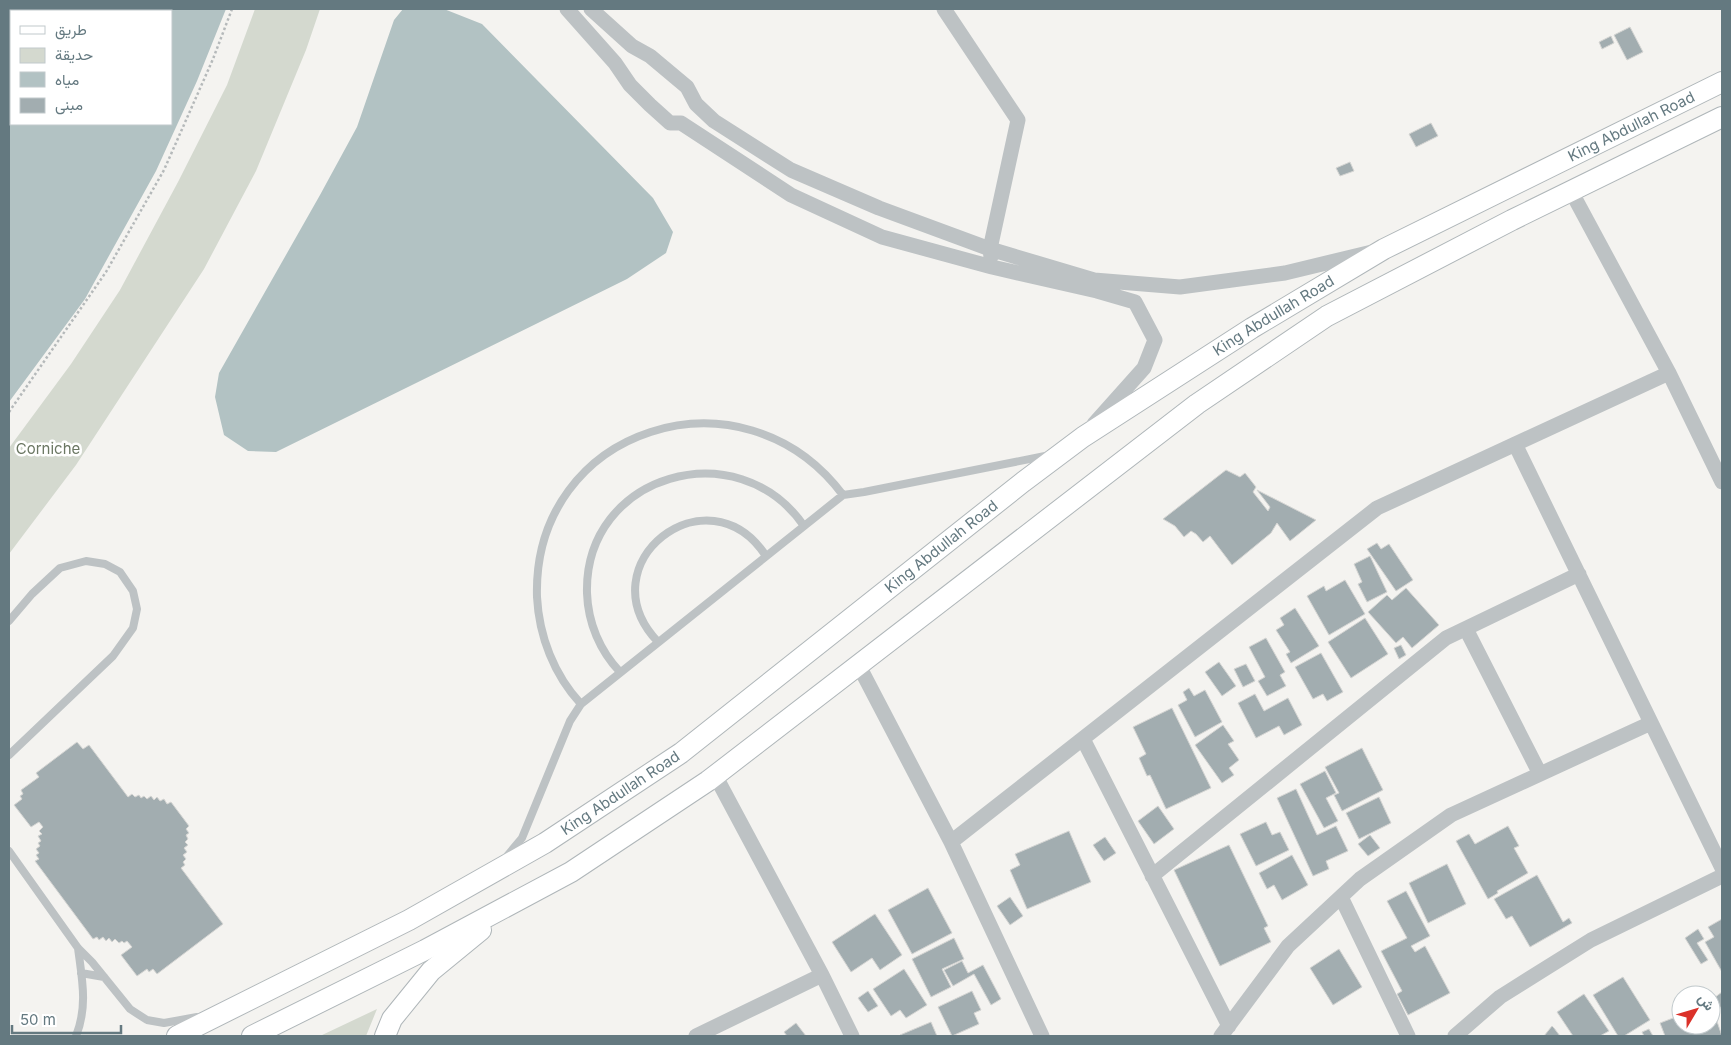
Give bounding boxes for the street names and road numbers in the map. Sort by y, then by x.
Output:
street label: King Abdullah Road [1565,87,1698,166]
street label: King Abdullah Road [1209,271,1337,360]
street label: King Abdullah Road [881,496,1001,597]
street label: King Abdullah Road [557,746,683,839]

